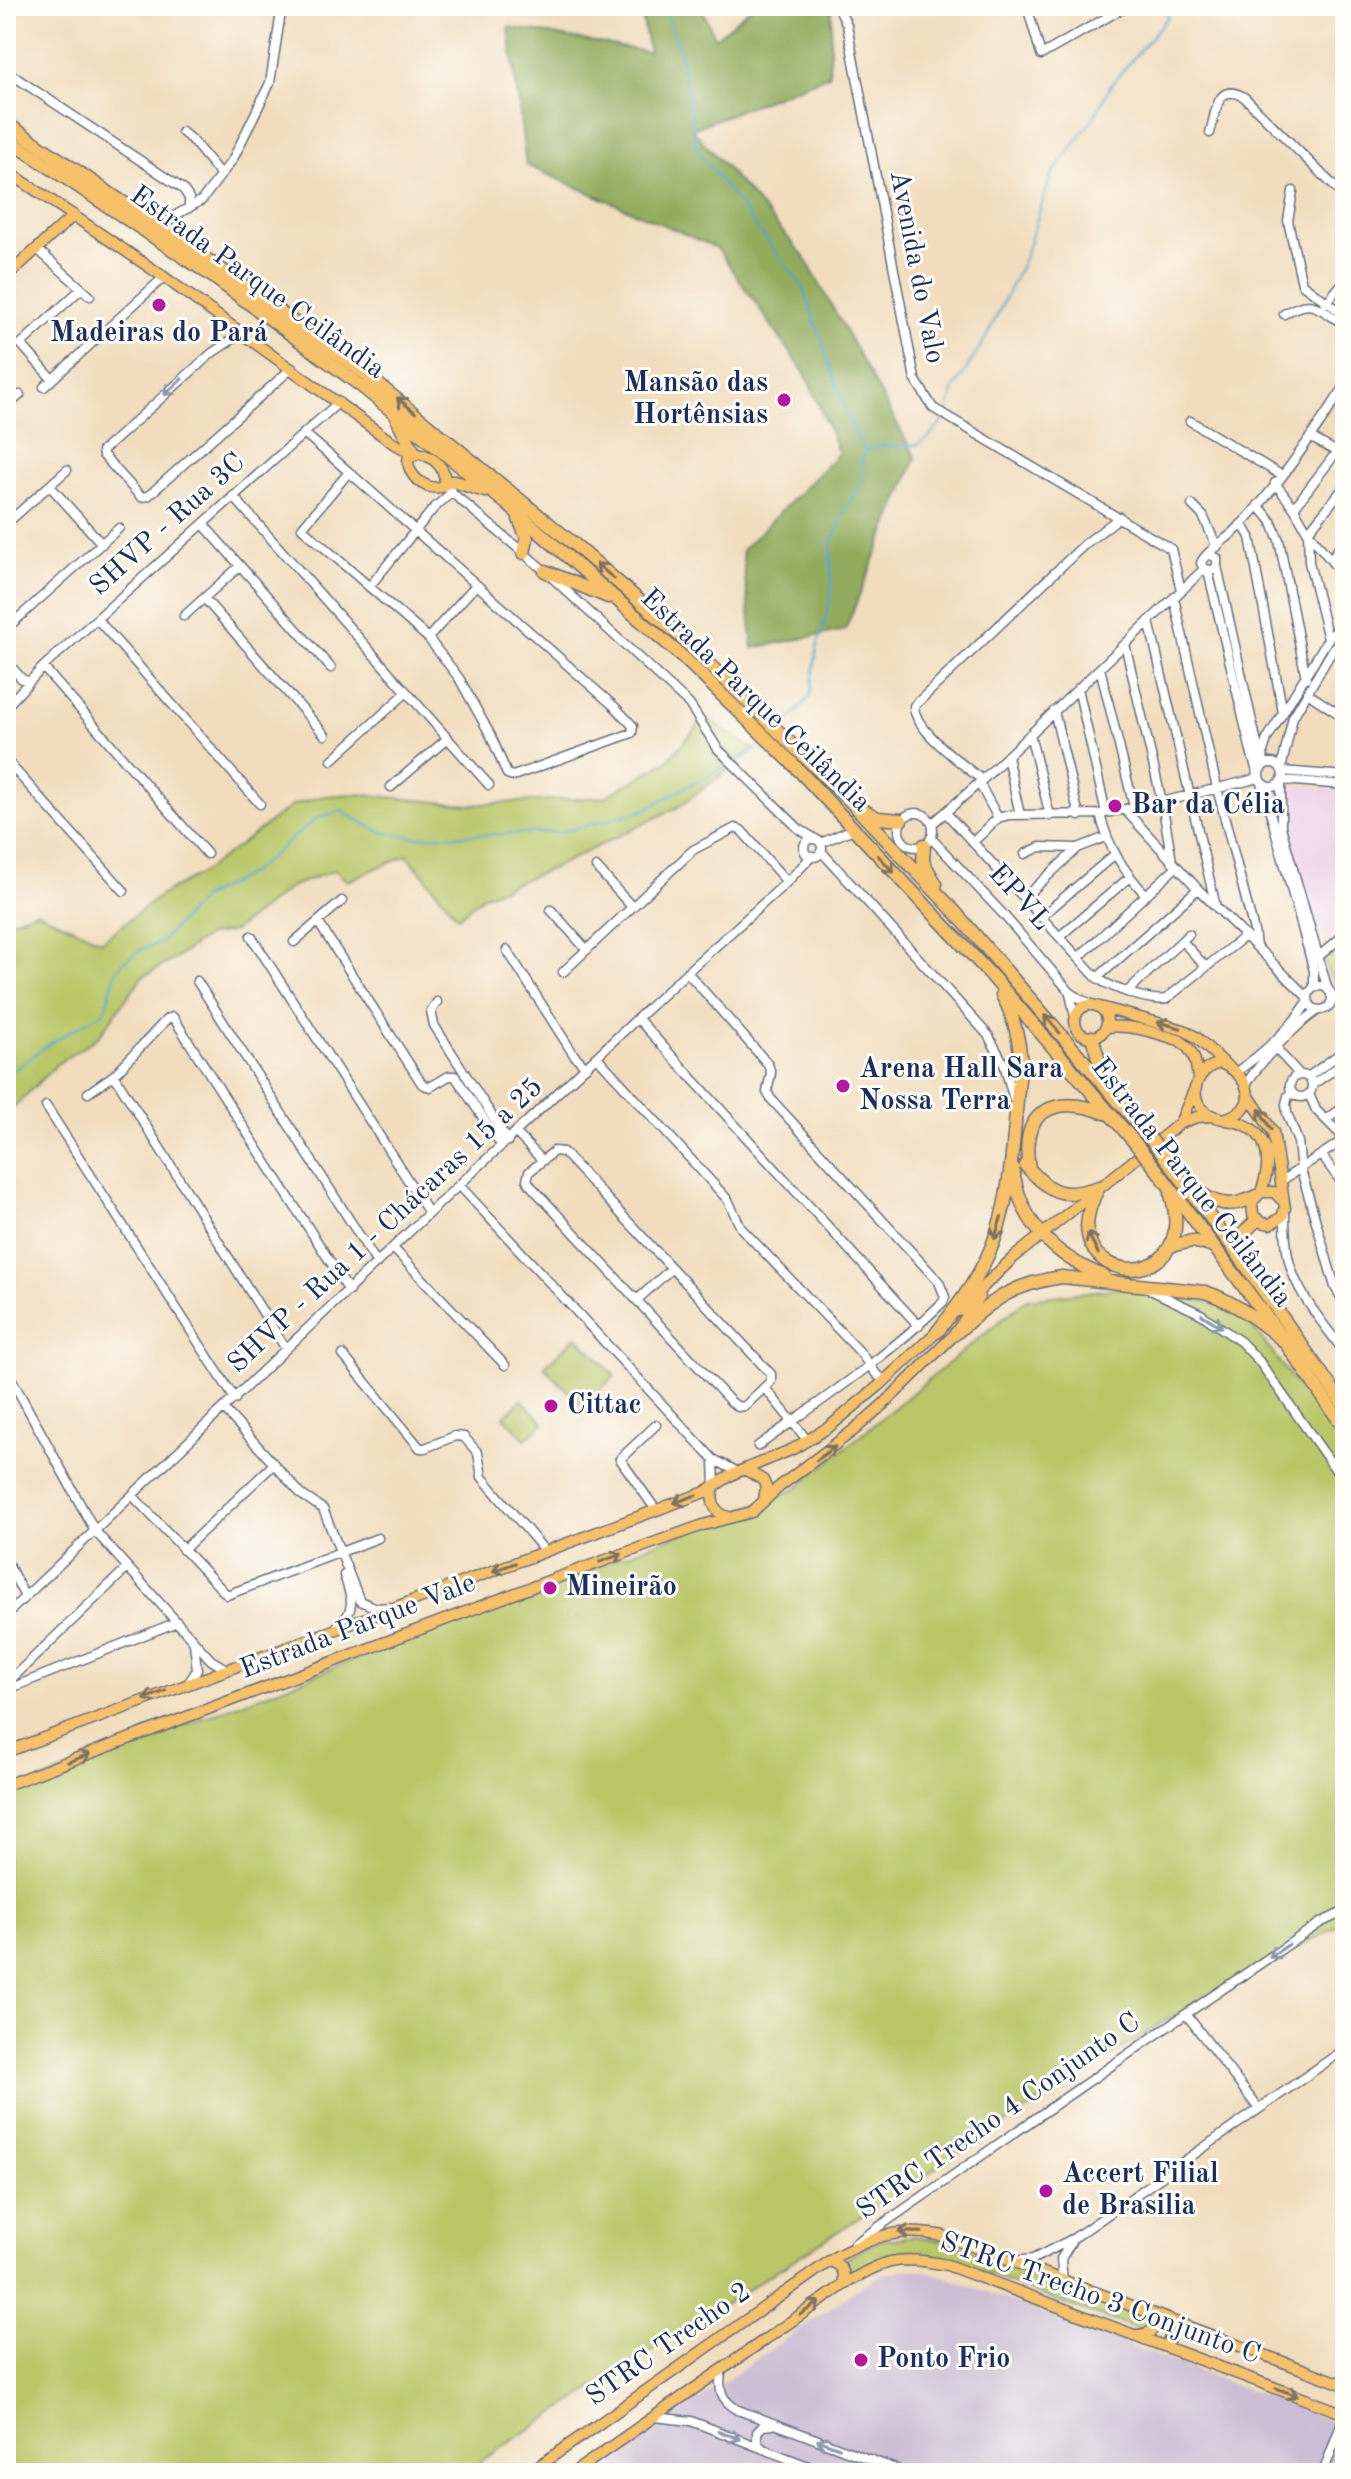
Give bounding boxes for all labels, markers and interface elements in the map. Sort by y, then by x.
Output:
street label: Avenida do Valo [884,168,948,366]
street label: Estrada Parque Ceilândia [124,181,390,385]
marker: Madeiras do Pará [150,296,168,314]
place label: Madeiras do Pará [50,320,268,348]
place label: Mansão das Hortênsias [624,370,768,430]
one-way arrow [164,378,184,396]
marker: Mansão das Hortênsias [775,391,793,409]
one-way arrow [395,396,416,414]
street label: SHVP - Rua 3C [85,448,251,602]
one-way arrow [596,562,616,580]
street label: Estrada Parque Ceilândia [635,584,875,818]
place label: Bar da Célia [1131,792,1285,820]
marker: Bar da Célia [1106,797,1124,815]
one-way arrow [876,854,895,873]
street label: EPVL [982,859,1056,937]
one-way arrow [1043,1014,1061,1034]
one-way arrow [1156,1017,1182,1032]
street label: Estrada Parque Ceilândia [1085,1053,1297,1313]
place label: Arena Hall Sara Nossa Terra [859,1056,1063,1116]
street label: SHVP - Rua 1 - Chácaras 15 a 25 [223,1073,549,1379]
marker: Arena Hall Sara Nossa Terra [834,1077,852,1095]
one-way arrow [1257,1108,1273,1131]
one-way arrow [990,1215,1005,1241]
one-way arrow [1085,1232,1100,1256]
one-way arrow [1200,1313,1223,1329]
place label: Cittac [567,1392,641,1420]
marker: Cittac [542,1397,560,1415]
one-way arrow [815,1444,836,1461]
one-way arrow [673,1493,698,1507]
one-way arrow [598,1550,623,1565]
one-way arrow [493,1561,517,1575]
street label: Estrada Parque Vale [237,1569,479,1685]
place label: Mineirão [566,1574,677,1602]
marker: Mineirão [541,1579,559,1597]
one-way arrow [143,1689,168,1703]
one-way arrow [66,1750,91,1764]
one-way arrow [1268,1943,1290,1959]
street label: STRC Trecho 4 Conjunto C [852,2008,1146,2226]
place label: Accert Filial de Brasilia [1062,2161,1219,2221]
marker: Accert Filial de Brasilia [1037,2182,1055,2200]
one-way arrow [897,2224,924,2240]
street label: STRC Trecho 3 Conjunto C [936,2228,1264,2370]
street label: STRC Trecho 2 [582,2278,756,2412]
one-way arrow [798,2300,821,2316]
place label: Ponto Frio [877,2346,1010,2374]
marker: Ponto Frio [852,2351,870,2369]
one-way arrow [1274,2386,1299,2400]
one-way arrow [716,2429,741,2443]
one-way arrow [816,2436,841,2451]

